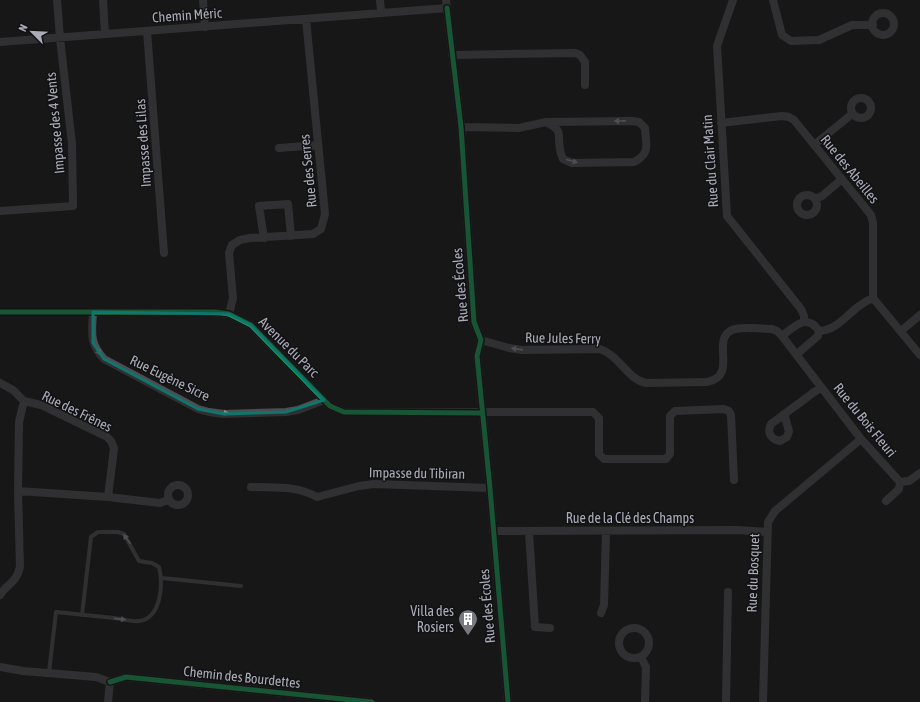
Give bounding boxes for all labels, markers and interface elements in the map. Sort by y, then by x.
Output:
street label: Chemin Méric [152,5,223,25]
north arrow [12,12,52,52]
text: N [16,23,30,33]
street label: Impasse des 4 Vents [43,72,67,174]
street label: Impasse des Lilas [132,98,154,188]
street label: Rue du Clair Matin [699,114,721,208]
one-way arrow [613,118,626,124]
street label: Rue des Abeilles [817,132,883,207]
street label: Rue des Serres [296,133,320,208]
one-way arrow [566,158,578,164]
street label: Rue des Écoles [449,247,471,323]
street label: Avenue du Parc [256,314,323,381]
street label: Rue Jules Ferry [525,329,601,347]
one-way arrow [93,345,101,355]
one-way arrow [511,346,523,352]
street label: Rue Eugène Sicre [128,352,212,404]
street label: Rue du Bois Fleuri [830,380,900,460]
street label: Rue des Frênes [39,387,115,435]
one-way arrow [217,410,230,416]
street label: Impasse du Tibiran [369,464,465,482]
street label: Rue de la Clé des Champs [566,510,694,526]
street label: Rue du Bosquet [744,533,762,613]
one-way arrow [123,534,131,545]
street label: Rue des Écoles [476,568,498,644]
place label: Villa des Rosiers [410,603,454,635]
building icon: Villa des Rosiers [457,608,479,636]
one-way arrow [114,616,126,622]
street label: Chemin des Bourdettes [183,663,301,691]

